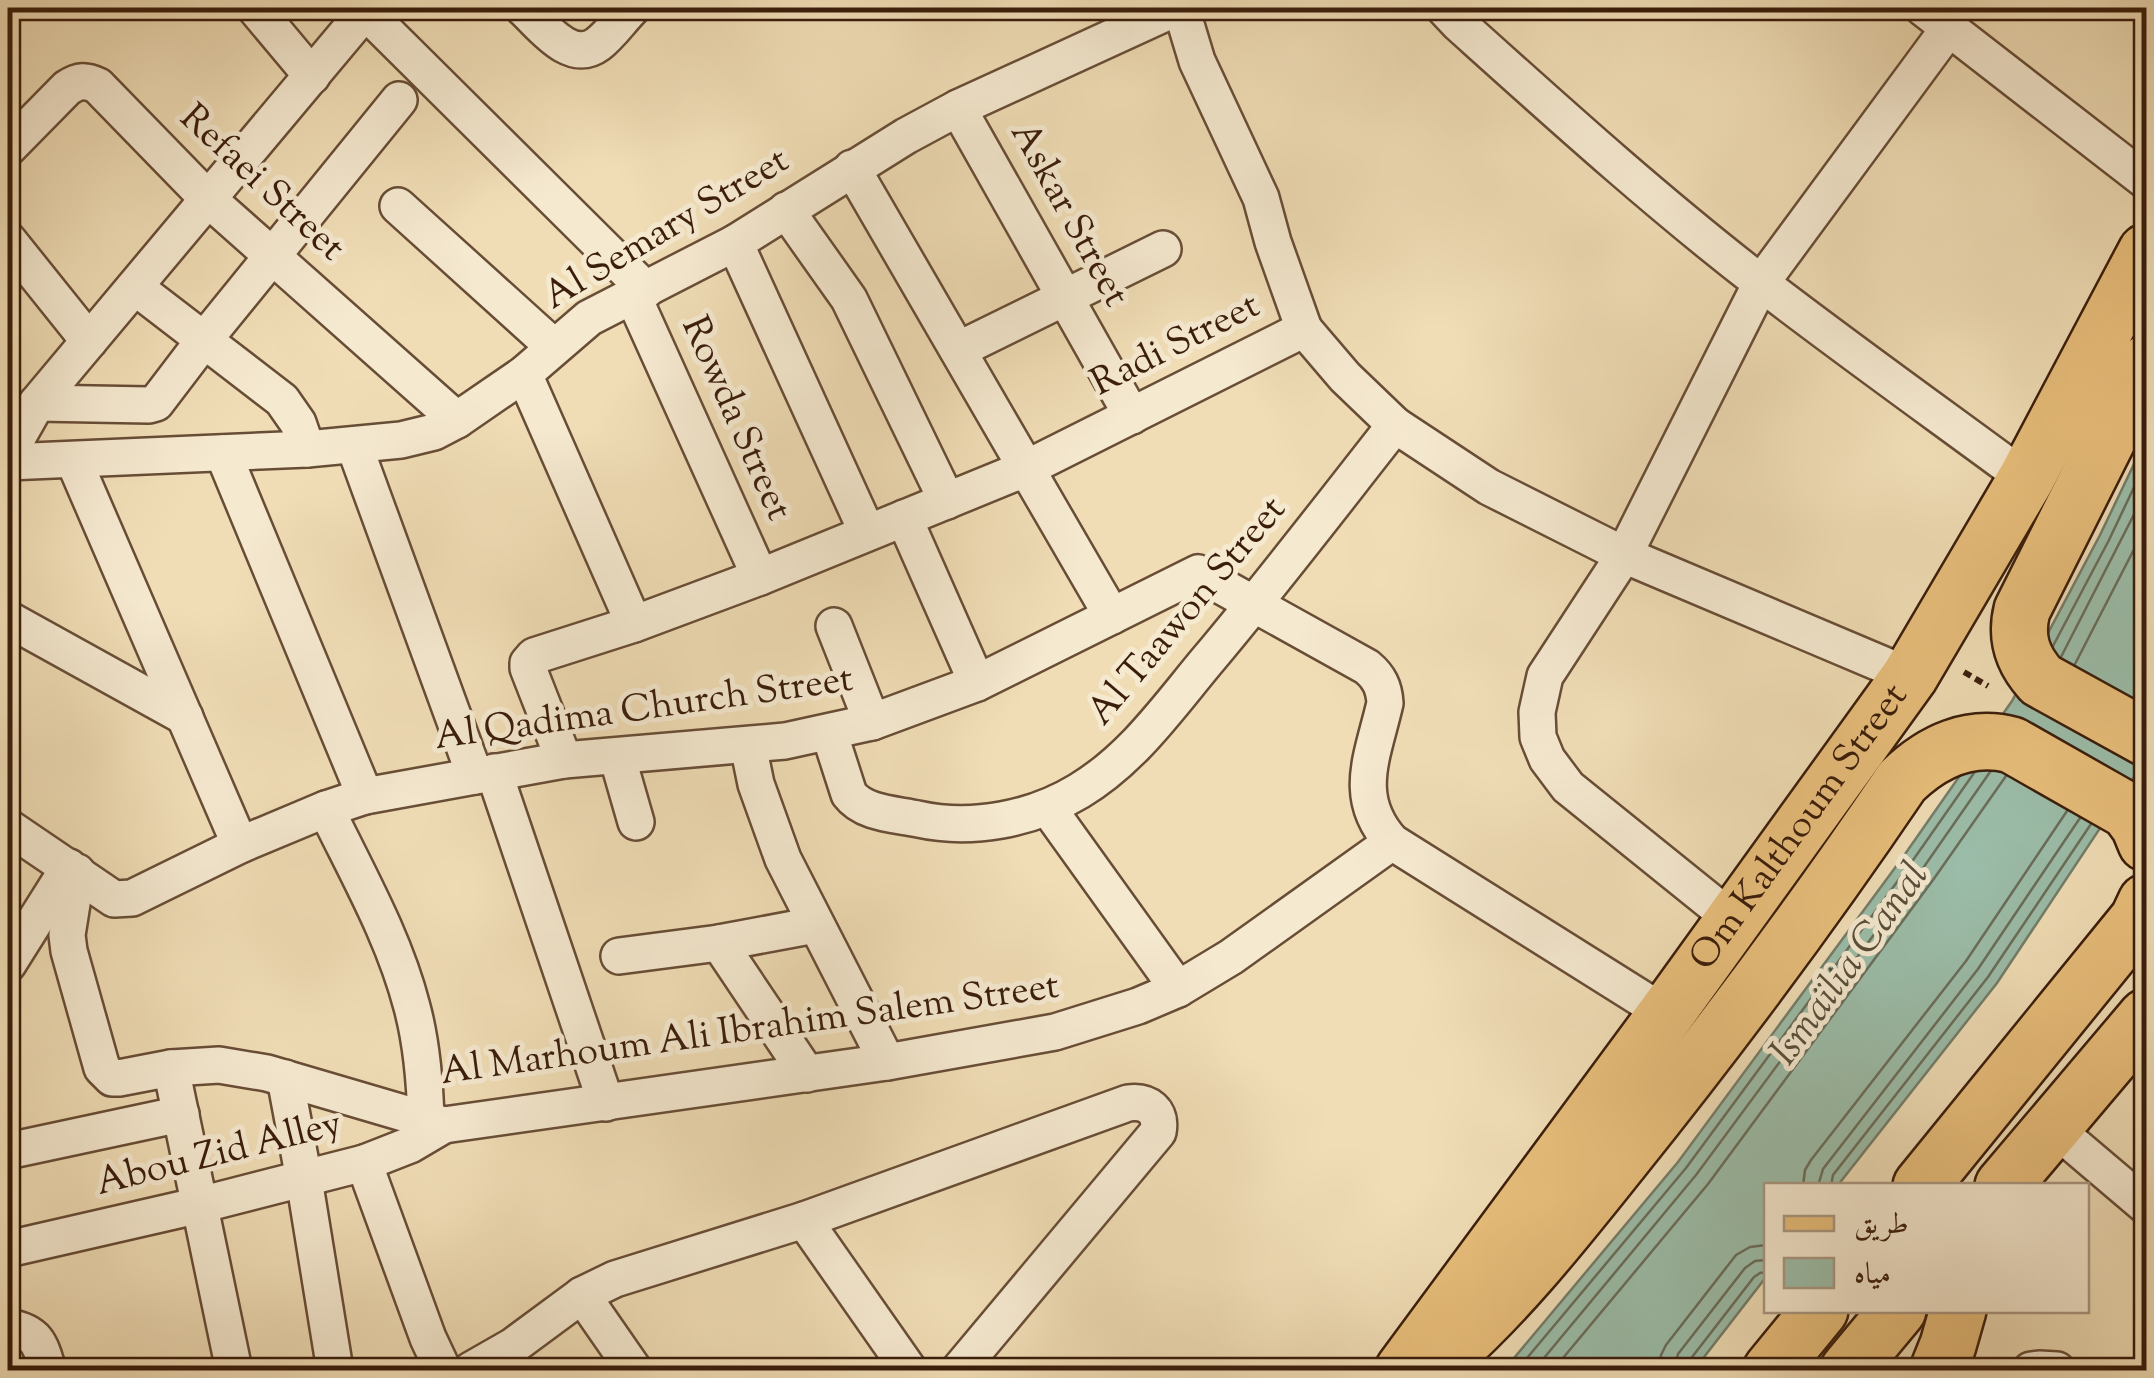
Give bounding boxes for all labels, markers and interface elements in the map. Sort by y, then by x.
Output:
street label: Refaei Street [166,93,356,275]
street label: Askar Street [995,113,1141,317]
street label: Al Semary Street [534,135,800,325]
street label: Radi Street [1082,280,1270,412]
street label: Rowda Street [666,308,804,530]
street label: Al Taawon Street [1076,486,1300,738]
street label: Al Qadima Church Street [431,654,857,766]
street label: Om Kalthoum Street [1678,673,1922,983]
water label: Ismaïlia Canal [1758,852,1944,1078]
street label: Al Marhoum Ali Ibrahim Salem Street [437,961,1063,1101]
street label: Abou Zid Alley [91,1098,348,1212]
legend [1764,1183,2089,1313]
text: طريق [1854,1204,1909,1247]
text: مياه [1854,1254,1891,1297]

